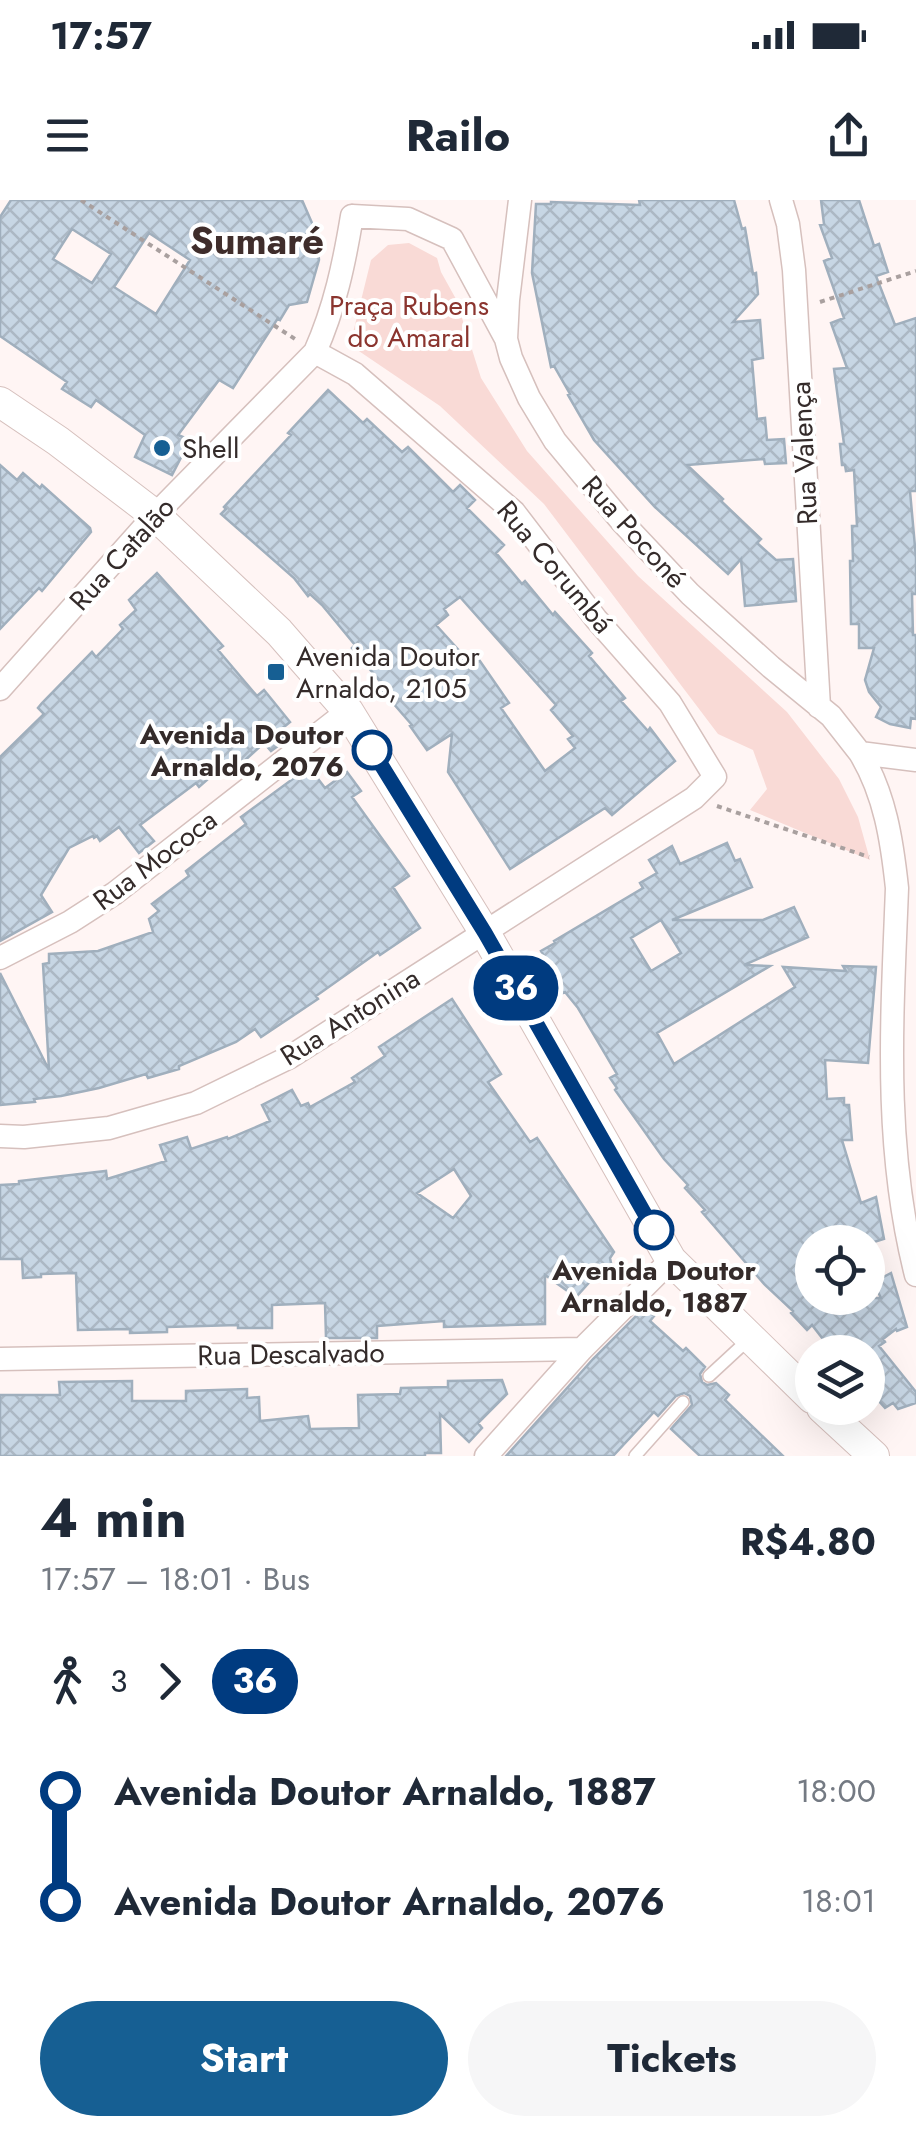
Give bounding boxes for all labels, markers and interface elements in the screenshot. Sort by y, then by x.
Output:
text: 17:57 [50,8,152,63]
text: Railo [406,103,510,168]
icon: menu [40,108,95,163]
icon: share [821,108,876,163]
district label: Sumaré [190,213,324,268]
park label: Praça Rubens do Amaral [329,285,489,358]
street label: Rua Valença [780,380,828,526]
place label: Shell [182,428,239,469]
marker: Shell [151,437,173,459]
street label: Rua Poconé [572,466,696,598]
street label: Rua Catalão [60,488,184,620]
street label: Rua Corumbá [487,492,623,642]
place label: Avenida Doutor Arnaldo, 2105 [296,636,480,709]
marker: Avenida Doutor Arnaldo, 2105 [265,661,287,683]
place label: Avenida Doutor Arnaldo, 2076 [139,714,344,787]
marker: Avenida Doutor Arnaldo, 2076 [353,731,391,769]
street label: Rua Mococa [84,800,226,920]
line badge: 36 [471,956,561,1020]
street label: Rua Antonina [272,958,428,1076]
text: 36 [493,963,539,1013]
marker: Avenida Doutor Arnaldo, 1887 [635,1211,673,1249]
map controls [795,1225,885,1425]
button: locate [795,1225,885,1315]
place label: Avenida Doutor Arnaldo, 1887 [551,1250,757,1323]
street label: Rua Descalvado [197,1332,385,1376]
button: layers [795,1335,885,1425]
text: 4 min [40,1478,187,1558]
text: R$4.80 [740,1514,876,1569]
text: 17:57 – 18:01 · Bus [40,1556,310,1602]
icon: walk [40,1654,95,1709]
icon: forward [142,1654,197,1709]
text: 36 [232,1656,278,1706]
text: 3 [110,1658,127,1704]
text: Avenida Doutor Arnaldo, 1887 [114,1764,656,1819]
text: 18:00 [796,1768,876,1814]
text: Avenida Doutor Arnaldo, 2076 [114,1874,665,1929]
text: 18:01 [801,1878,876,1924]
button: Start [40,2001,448,2116]
button: Tickets [468,2001,876,2116]

